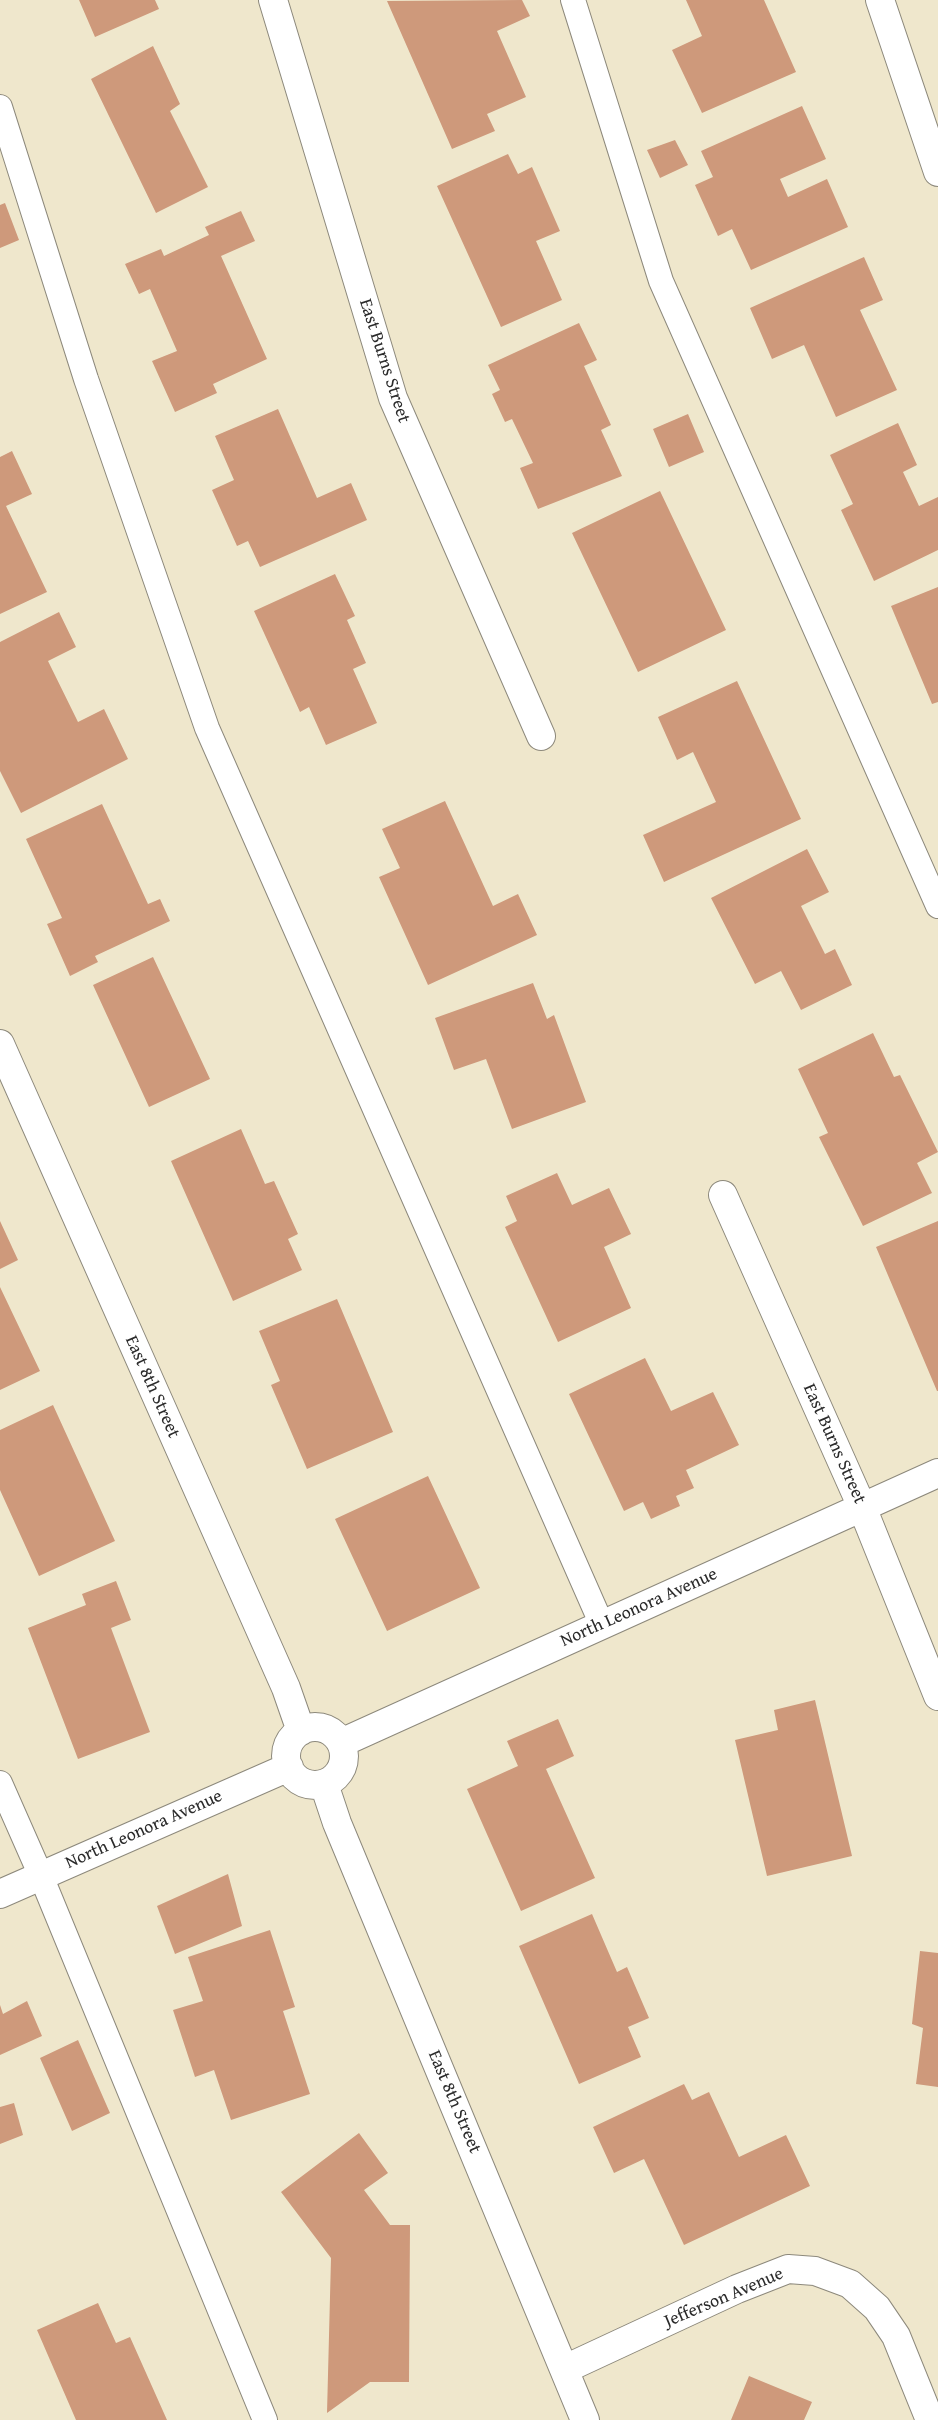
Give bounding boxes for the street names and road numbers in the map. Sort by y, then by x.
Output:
street label: East Burns Street [354,296,414,426]
street label: East 8th Street [120,1332,184,1442]
street label: East Burns Street [798,1381,870,1507]
street label: North Leonora Avenue [557,1564,721,1652]
street label: North Leonora Avenue [62,1786,226,1874]
street label: East 8th Street [423,2047,485,2157]
street label: Jefferson Avenue [661,2263,787,2333]

